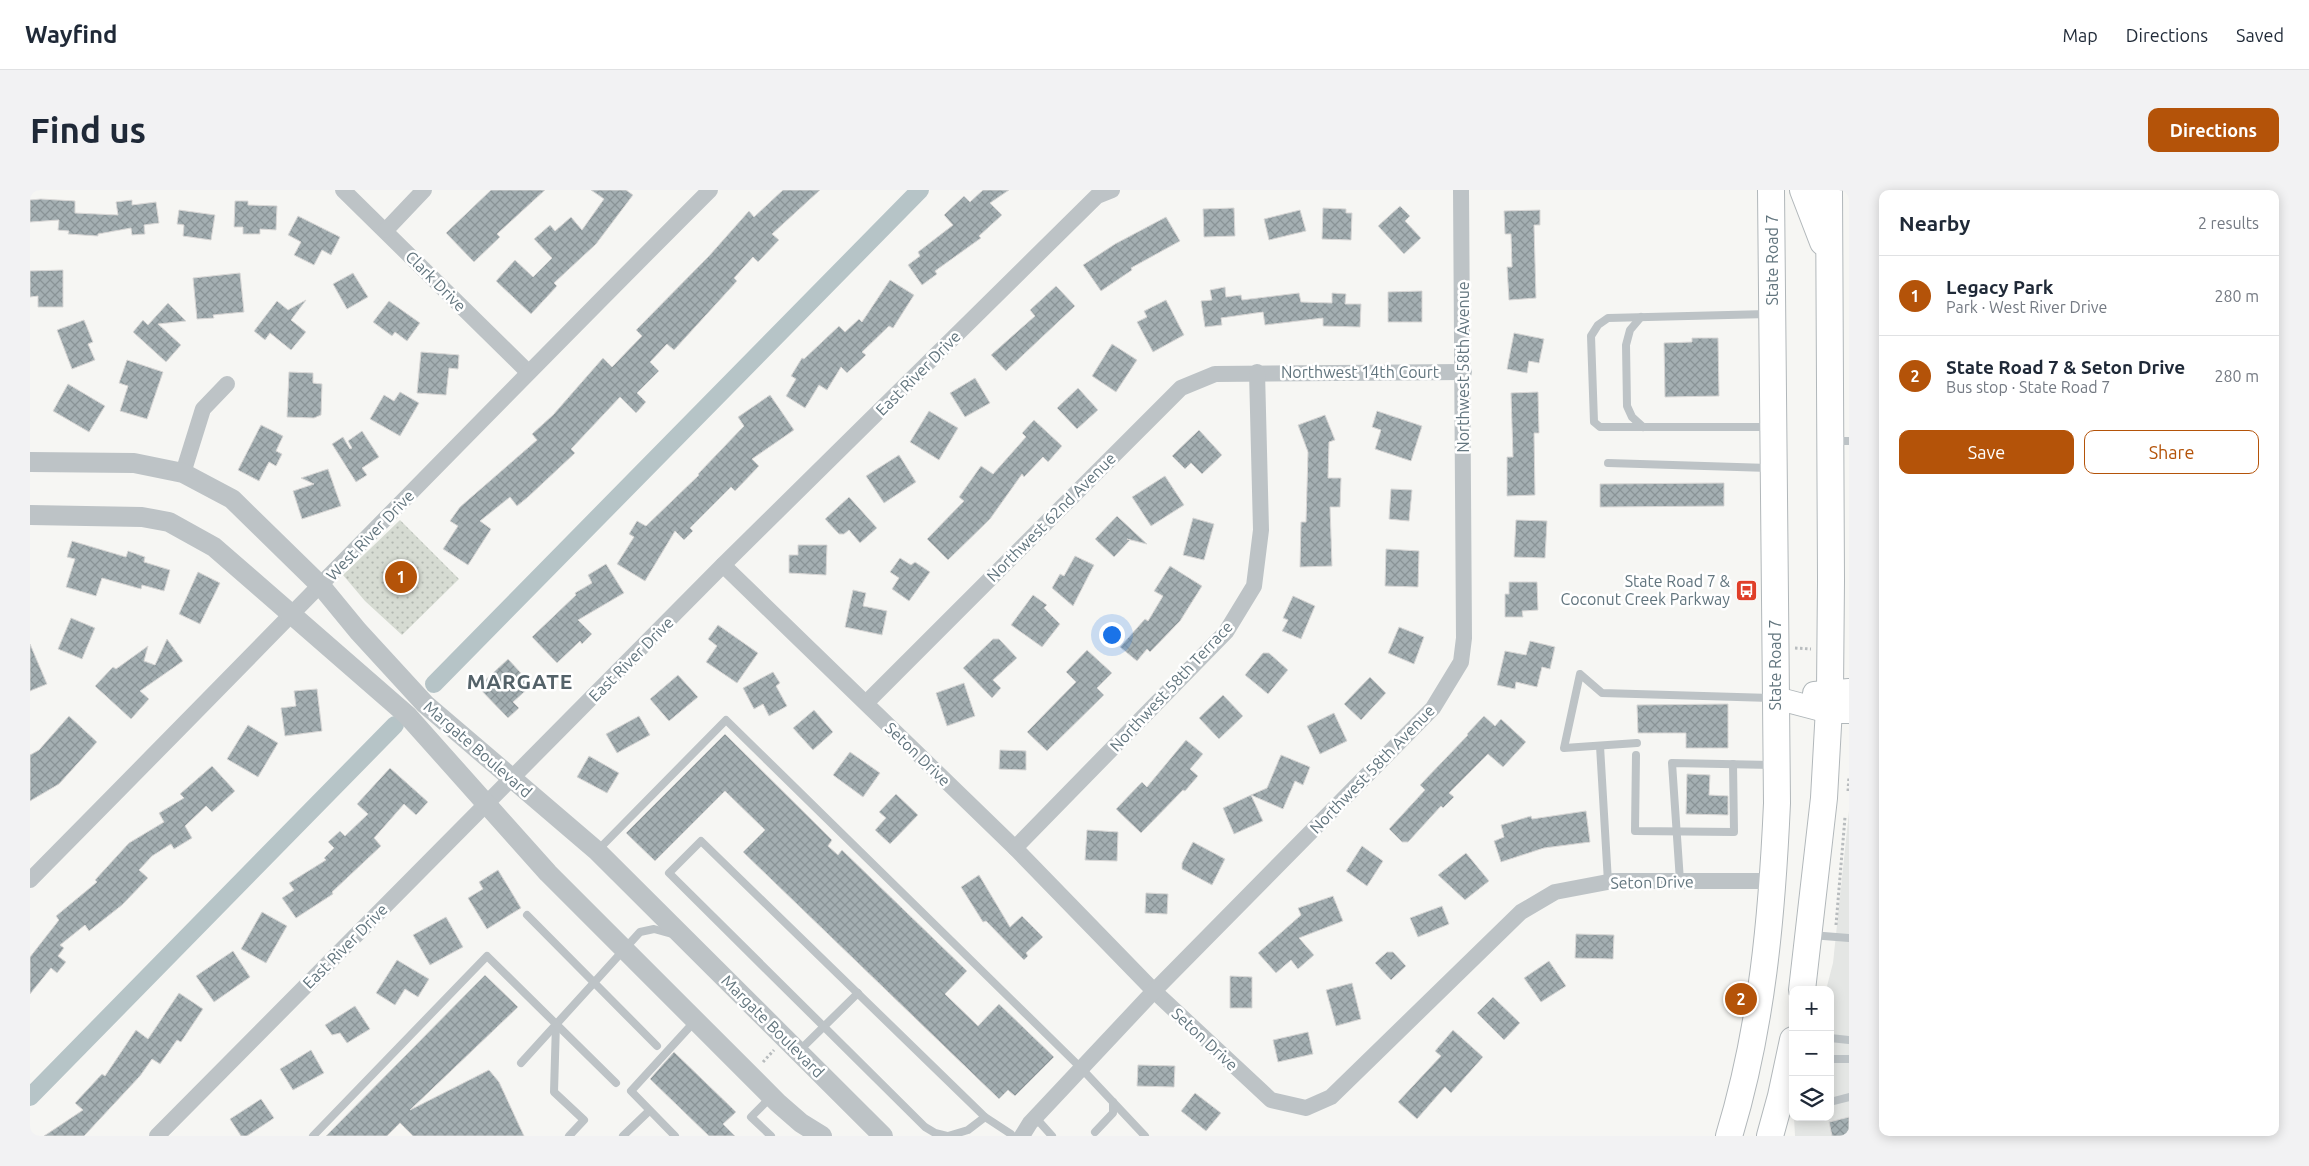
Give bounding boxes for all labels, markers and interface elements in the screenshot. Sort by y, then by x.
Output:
text: Wayfind [25,21,117,48]
text: Map [2062,25,2098,45]
text: Directions [2126,25,2208,45]
text: Saved [2236,25,2284,45]
button: Directions [2148,108,2279,152]
text: Find us [30,110,146,150]
text: Nearby [1899,211,1970,235]
street label: State Road 7 [1763,214,1781,306]
text: 2 results [2198,214,2259,232]
street label: Clark Drive [402,247,470,315]
text: Legacy Park [1946,276,2053,298]
street label: Northwest 58th Avenue [1454,281,1472,453]
text: 1 [1910,287,1920,305]
text: 280 m [2214,287,2259,305]
text: Park · West River Drive [1946,298,2107,316]
street label: East River Drive [872,327,964,419]
text: State Road 7 & Seton Drive [1946,356,2185,378]
street label: Northwest 14th Court [1281,363,1440,381]
text: 2 [1910,367,1920,385]
text: 280 m [2214,367,2259,385]
text: Bus stop · State Road 7 [1946,378,2110,396]
button: Save [1899,430,2074,474]
button: Share [2084,430,2259,474]
street label: Northwest 62nd Avenue [983,449,1119,585]
street label: West River Drive [322,486,418,584]
pin: 1 [385,558,417,596]
place label: State Road 7 & Coconut Creek Parkway [1560,572,1731,608]
bus stop icon: State Road 7 & Coconut Creek Parkway [1734,578,1758,602]
street label: East River Drive [585,613,677,705]
street label: Northwest 58th Terrace [1106,617,1236,755]
street label: State Road 7 [1766,619,1784,711]
your location [1099,622,1125,648]
district label: MARGATE [467,669,573,693]
street label: Margate Boulevard [420,697,536,801]
street label: Northwest 58th Avenue [1306,701,1438,837]
street label: Seton Drive [882,719,954,789]
street label: Seton Drive [1610,872,1694,892]
street label: East River Drive [299,900,391,992]
street label: Margate Boulevard [718,971,828,1081]
pin: 2 [1725,980,1757,1018]
map controls [1789,986,1834,1121]
button: + [1789,986,1834,1031]
street label: Seton Drive [1168,1004,1242,1074]
button: − [1789,1031,1834,1076]
button: layers [1789,1076,1834,1121]

